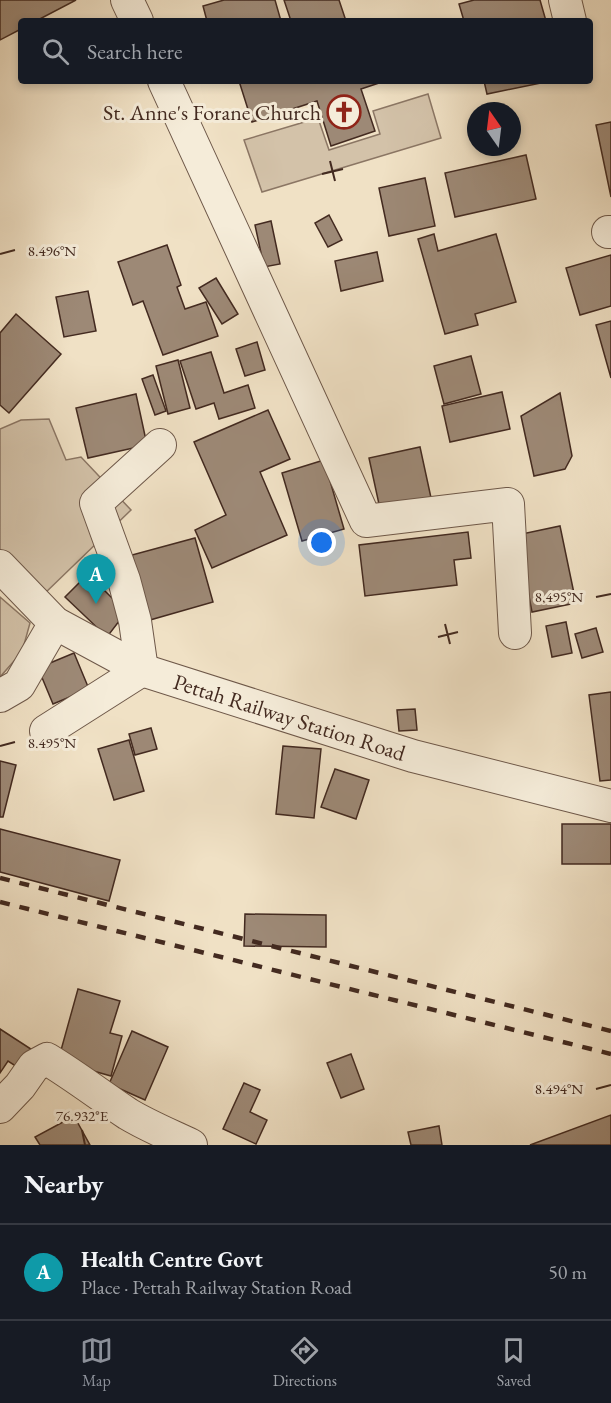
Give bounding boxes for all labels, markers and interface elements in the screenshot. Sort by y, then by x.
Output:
search box [18,18,593,84]
icon: search [39,35,72,68]
text: Search here [87,37,182,66]
church icon: St. Anne's Forane Church [326,94,362,130]
place label: St. Anne's Forane Church [103,98,321,127]
north arrow [467,102,521,156]
text: 8.496°N [28,241,76,260]
your location [307,528,336,557]
pin: A [76,554,116,604]
text: 8.495°N [535,587,583,606]
street label: Pettah Railway Station Road [170,666,410,767]
text: 8.495°N [28,733,76,752]
text: 8.494°N [535,1079,583,1098]
text: 76.932°E [56,1106,109,1125]
text: Nearby [24,1167,104,1201]
text: Health Centre Govt [81,1245,263,1274]
text: A [36,1259,51,1285]
text: 50 m [548,1259,587,1285]
text: Place · Pettah Railway Station Road [81,1274,352,1300]
tab: Map [80,1334,113,1391]
tab: Directions [273,1334,337,1391]
tab: Saved [497,1334,531,1391]

